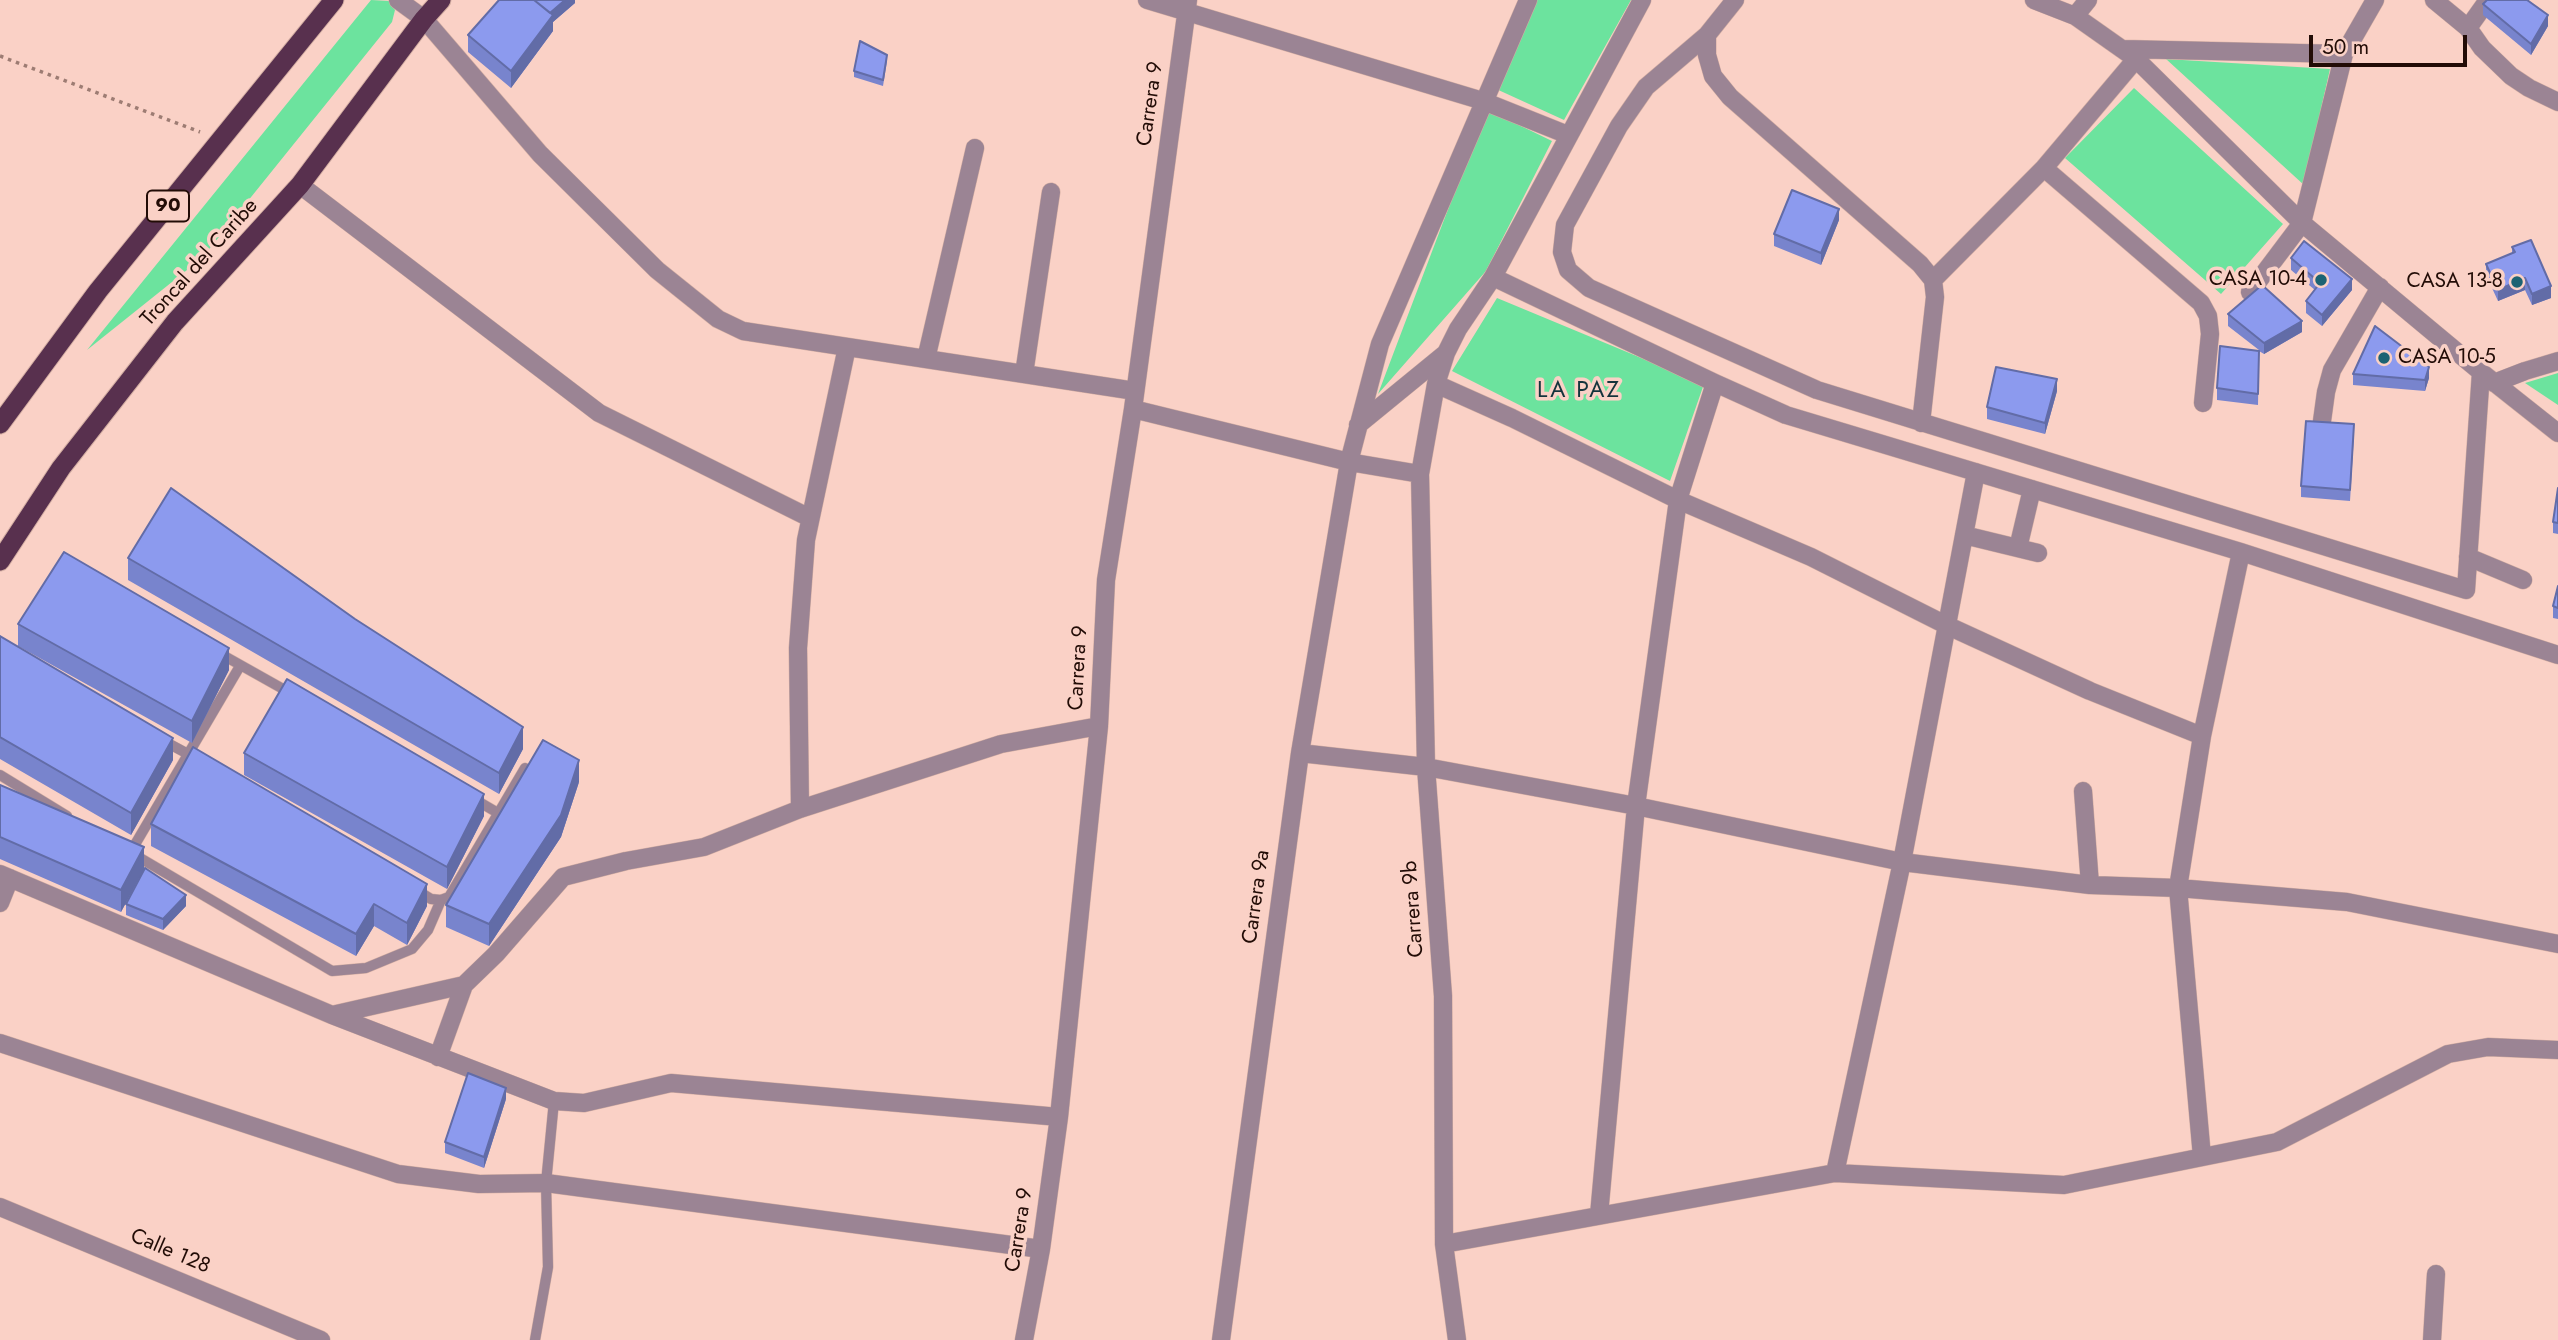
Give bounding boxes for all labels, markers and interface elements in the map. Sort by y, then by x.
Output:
scale bar [2313,21,2470,65]
text: 50 m [2322,32,2369,62]
street label: Carrera 9 [1133,60,1169,148]
road number: 90 [147,190,189,222]
street label: Troncal del Caribe [136,194,264,332]
place label: CASA 10-4 [2209,267,2307,293]
place label: CASA 13-8 [2407,269,2503,295]
marker: CASA 10-4 [2313,272,2329,288]
marker: CASA 13-8 [2509,274,2525,290]
place label: CASA 10-5 [2398,345,2496,371]
marker: CASA 10-5 [2376,350,2392,366]
district label: LA PAZ [1538,377,1620,405]
street label: Carrera 9 [1064,625,1094,711]
street label: Carrera 9a [1238,848,1276,946]
street label: Carrera 9b [1398,860,1430,958]
street label: Carrera 9 [1001,1186,1039,1274]
street label: Calle 128 [126,1224,214,1280]

